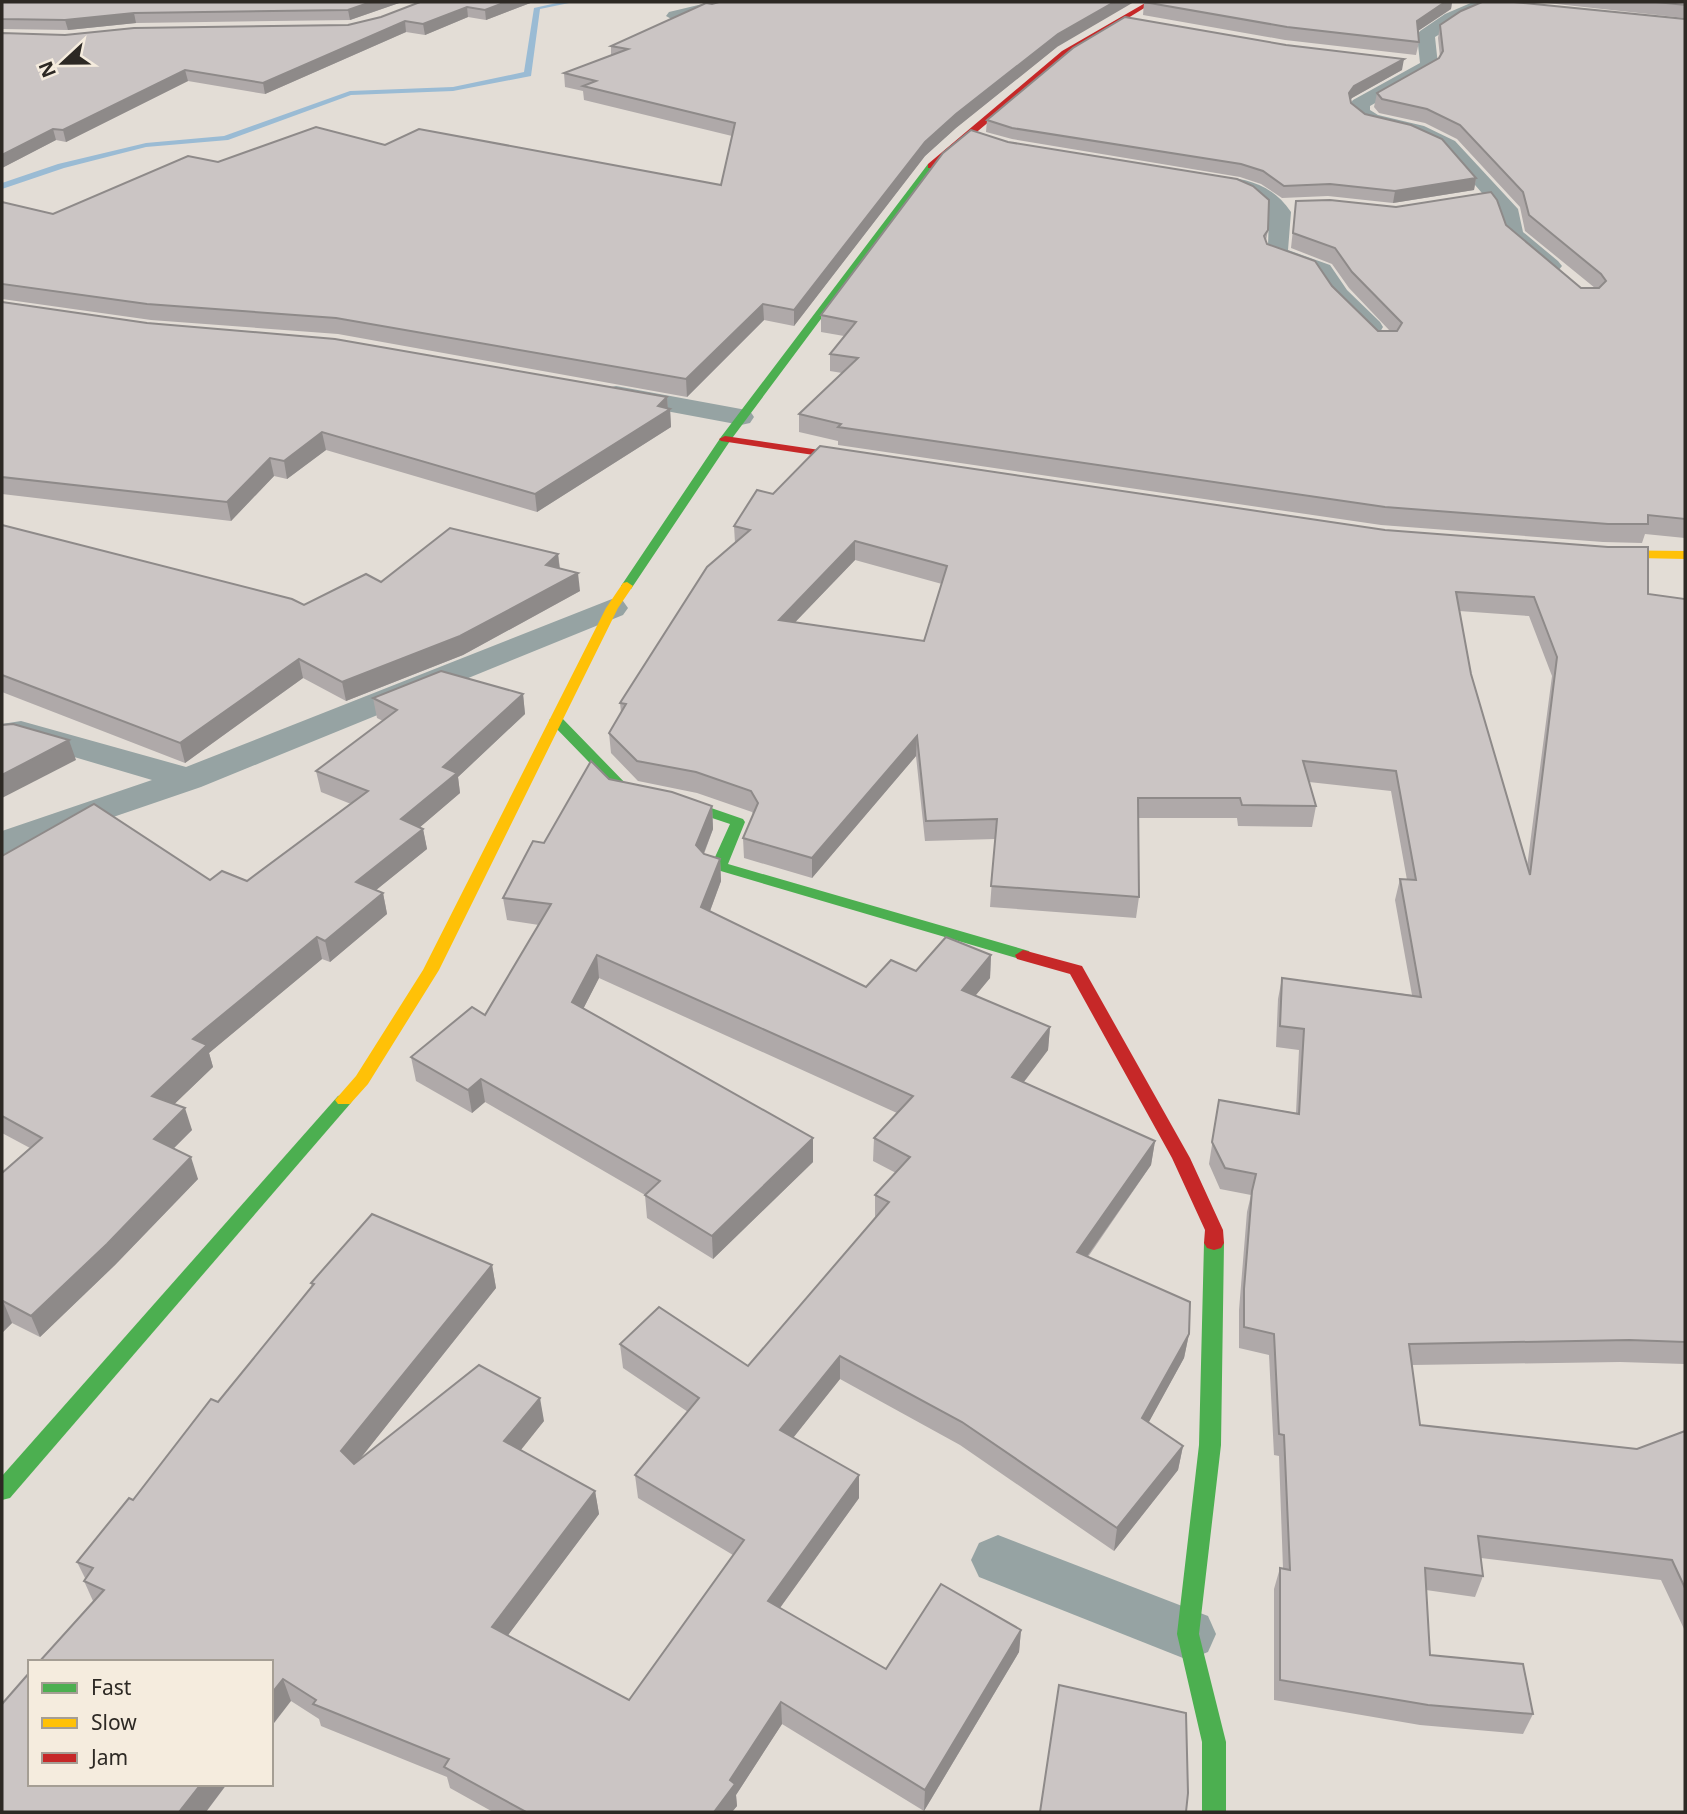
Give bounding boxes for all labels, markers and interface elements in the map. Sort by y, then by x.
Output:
north arrow [28,28,98,98]
text: N [32,57,62,81]
legend [28,1660,273,1786]
text: Fast [91,1673,132,1701]
text: Slow [91,1708,137,1736]
text: Jam [89,1743,128,1771]

